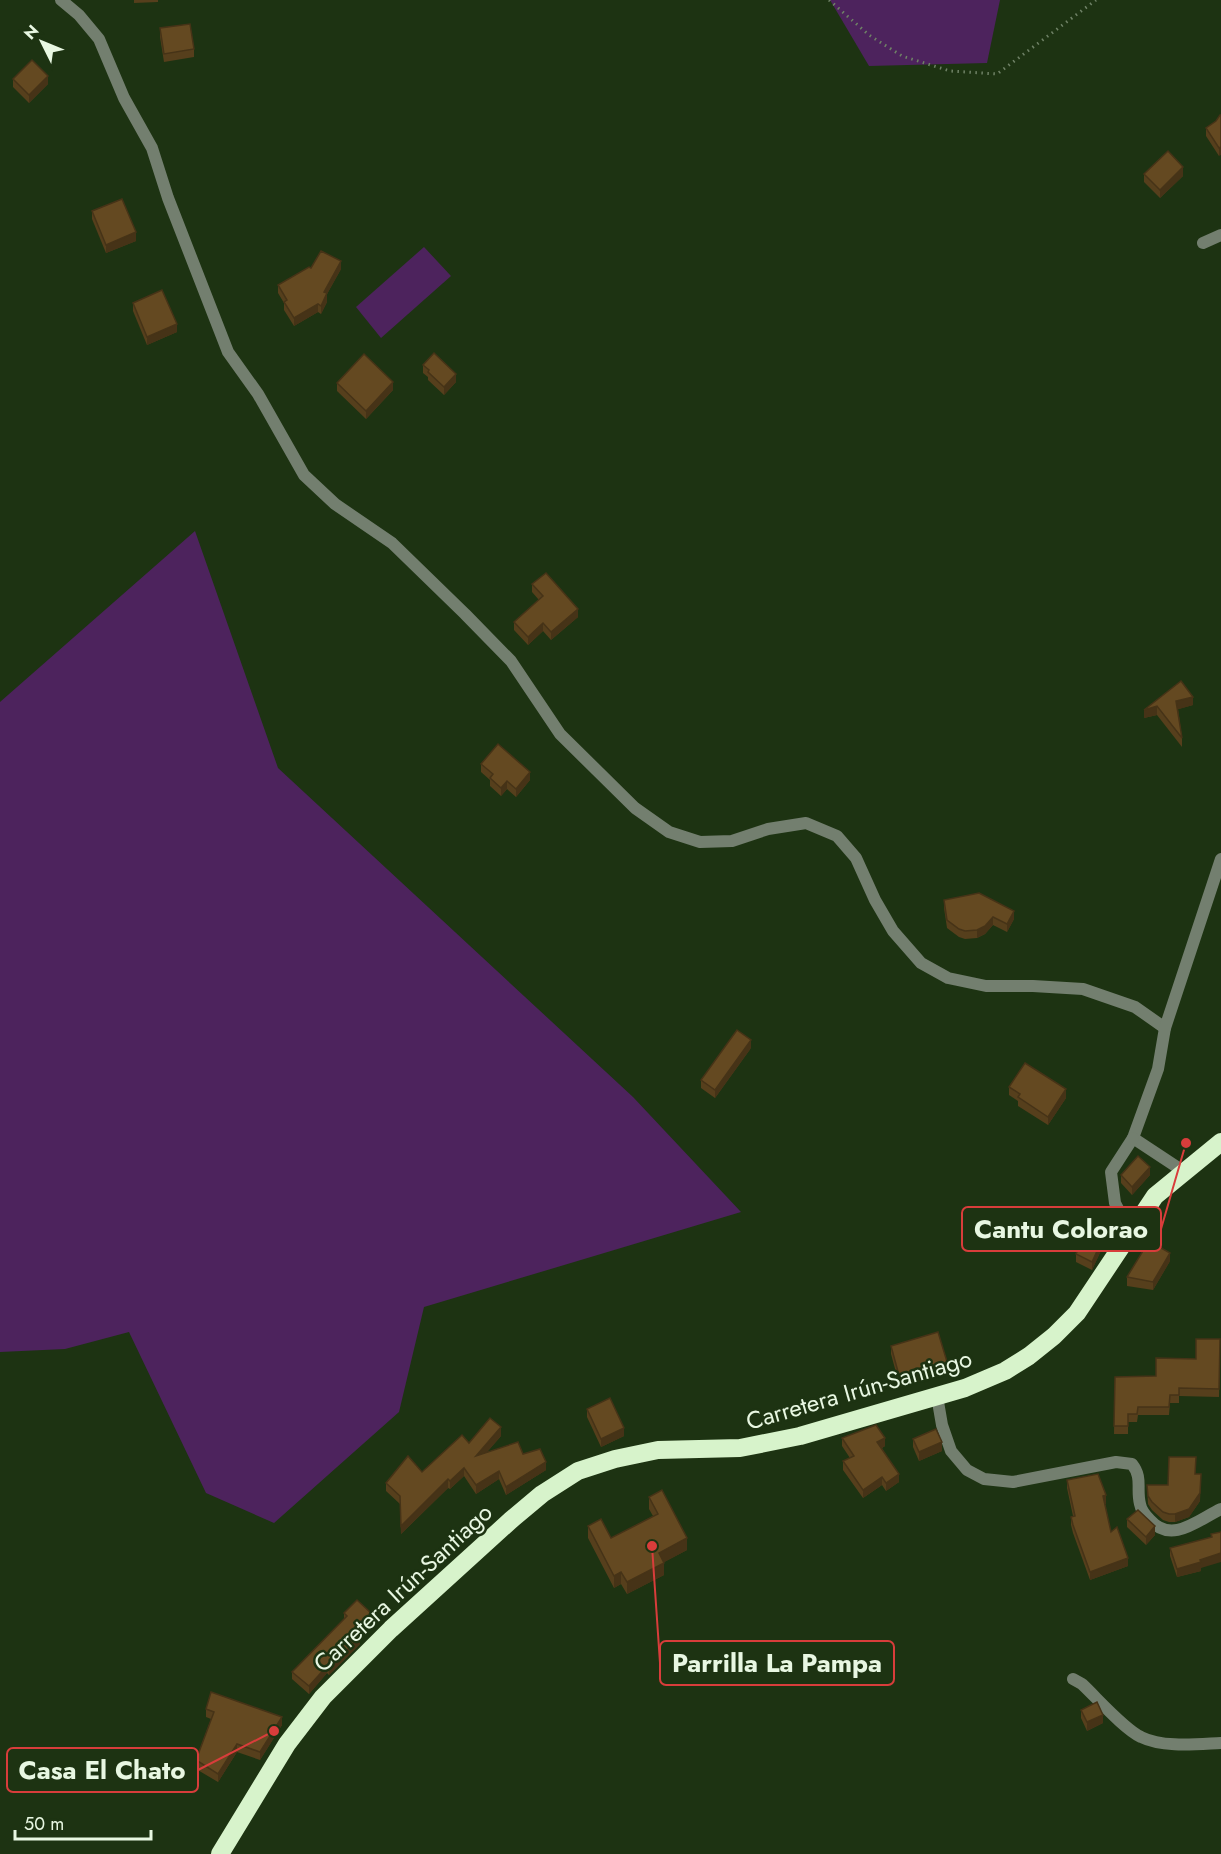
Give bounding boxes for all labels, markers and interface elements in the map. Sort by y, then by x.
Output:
north arrow [12,12,72,72]
text: N [19,20,44,45]
callout: Cantu Colorao [962,1207,1161,1251]
text: Cantu Colorao [974,1210,1148,1248]
street label: Carretera Irún-Santiago [742,1341,976,1439]
street label: Carretera Irún-Santiago [305,1495,500,1680]
callout: Parrilla La Pampa [660,1641,894,1685]
text: Parrilla La Pampa [672,1644,882,1682]
callout: Casa El Chato [7,1748,198,1792]
text: Casa El Chato [18,1751,186,1789]
scale bar [15,1803,152,1841]
text: 50 m [24,1811,64,1837]

